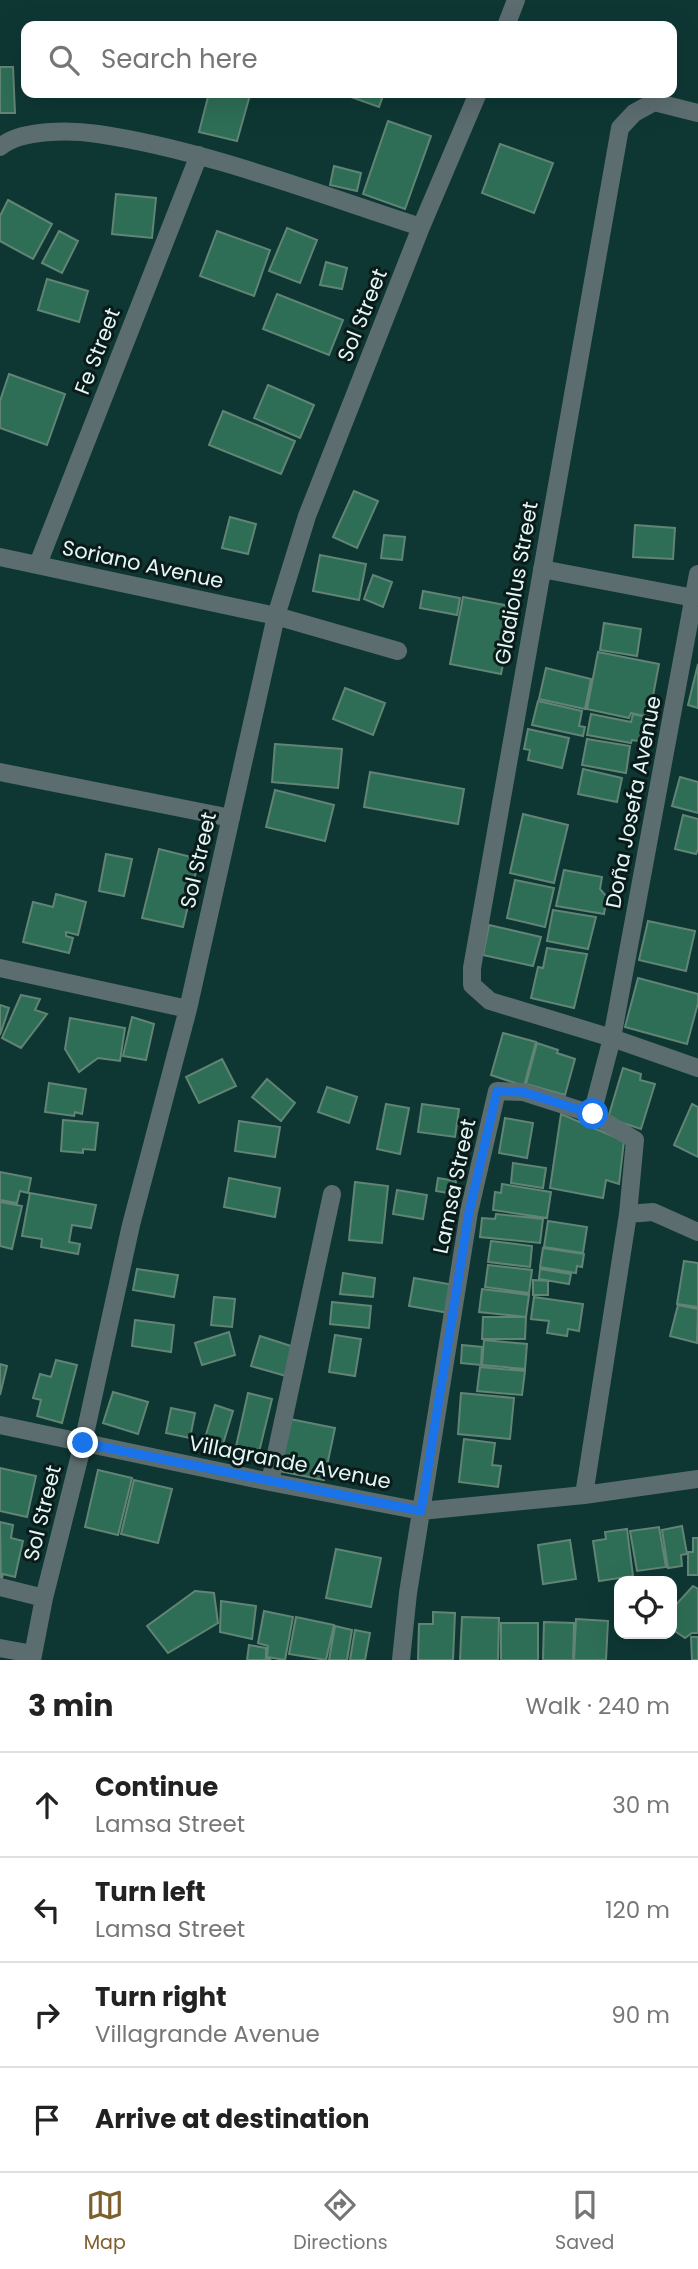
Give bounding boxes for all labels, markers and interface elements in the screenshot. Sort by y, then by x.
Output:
search box [21,21,677,98]
icon: search [45,41,83,79]
text: Search here [101,41,258,77]
street label: Sol Street [330,264,394,366]
street label: Fe Street [67,303,127,399]
street label: Gladiolus Street [487,499,545,667]
street label: Soriano Avenue [60,533,226,595]
street label: Doña Josefa Avenue [598,693,668,911]
street label: Sol Street [173,809,223,911]
route start [577,1098,608,1129]
street label: Lamsa Street [426,1116,482,1256]
route end [67,1427,98,1458]
street label: Villagrande Avenue [187,1428,393,1496]
street label: Sol Street [16,1462,68,1564]
map controls [614,1576,677,1639]
button: locate [614,1576,677,1639]
text: 3 min [28,1684,113,1727]
text: Walk · 240 m [525,1690,670,1722]
text: Continue [95,1769,218,1805]
icon: ahead [28,1786,66,1824]
text: 30 m [612,1789,670,1821]
text: Lamsa Street [95,1808,245,1840]
text: Turn left [95,1874,206,1910]
icon: left [28,1891,66,1929]
text: 120 m [605,1894,670,1926]
text: Lamsa Street [95,1913,245,1945]
text: Turn right [95,1979,227,2015]
icon: right [28,1996,66,2034]
text: 90 m [611,1999,670,2031]
text: Villagrande Avenue [95,2018,320,2050]
icon: arrive [28,2101,66,2139]
text: Arrive at destination [95,2101,370,2137]
tab: Map [84,2186,126,2257]
tab: Directions [293,2186,388,2257]
tab: Saved [555,2186,614,2257]

